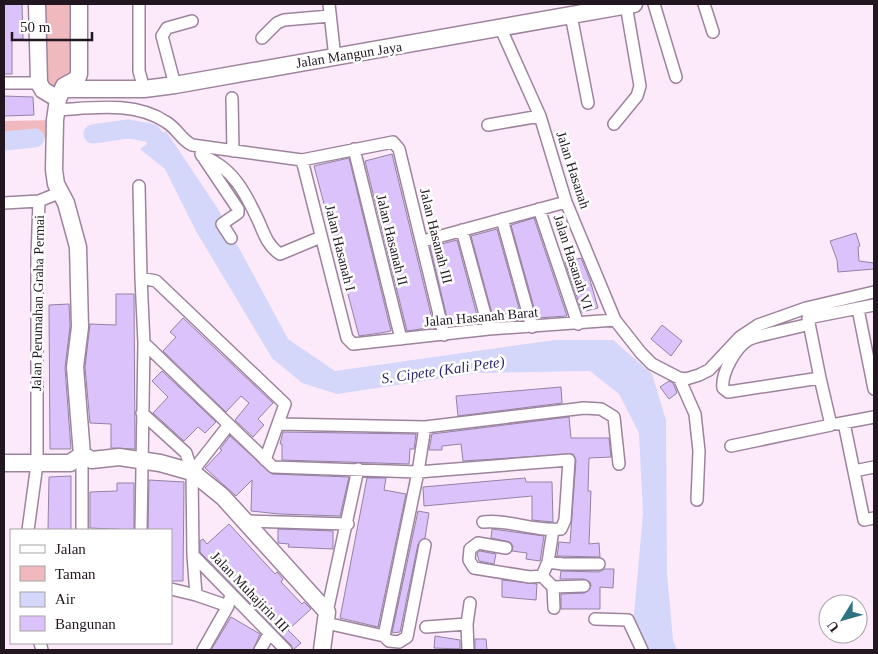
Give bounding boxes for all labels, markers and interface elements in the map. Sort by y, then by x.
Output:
scale bar [12,10,92,42]
text: 50 m [20,19,51,35]
street label: Jalan Mangun Jaya [295,39,404,71]
street label: Jalan Hasanah [553,129,593,211]
street label: Jalan Hasanah III [417,187,455,286]
street label: Jalan Hasanah II [373,193,411,287]
street label: Jalan Hasanah I [322,203,358,293]
street label: Jalan Hasanah VI [551,213,595,311]
street label: Jalan Perumahan Graha Permai [29,215,47,391]
street label: Jalan Hasanah Barat [423,305,539,329]
water label: S. Cipete (Kali Pete) [380,353,506,388]
legend [10,529,172,644]
text: Jalan [55,541,86,557]
street label: Jalan Muhajirin III [208,549,292,635]
text: Taman [55,566,96,582]
text: Air [55,591,75,607]
north arrow [818,594,868,644]
text: Bangunan [55,616,116,632]
text: U [824,618,842,635]

